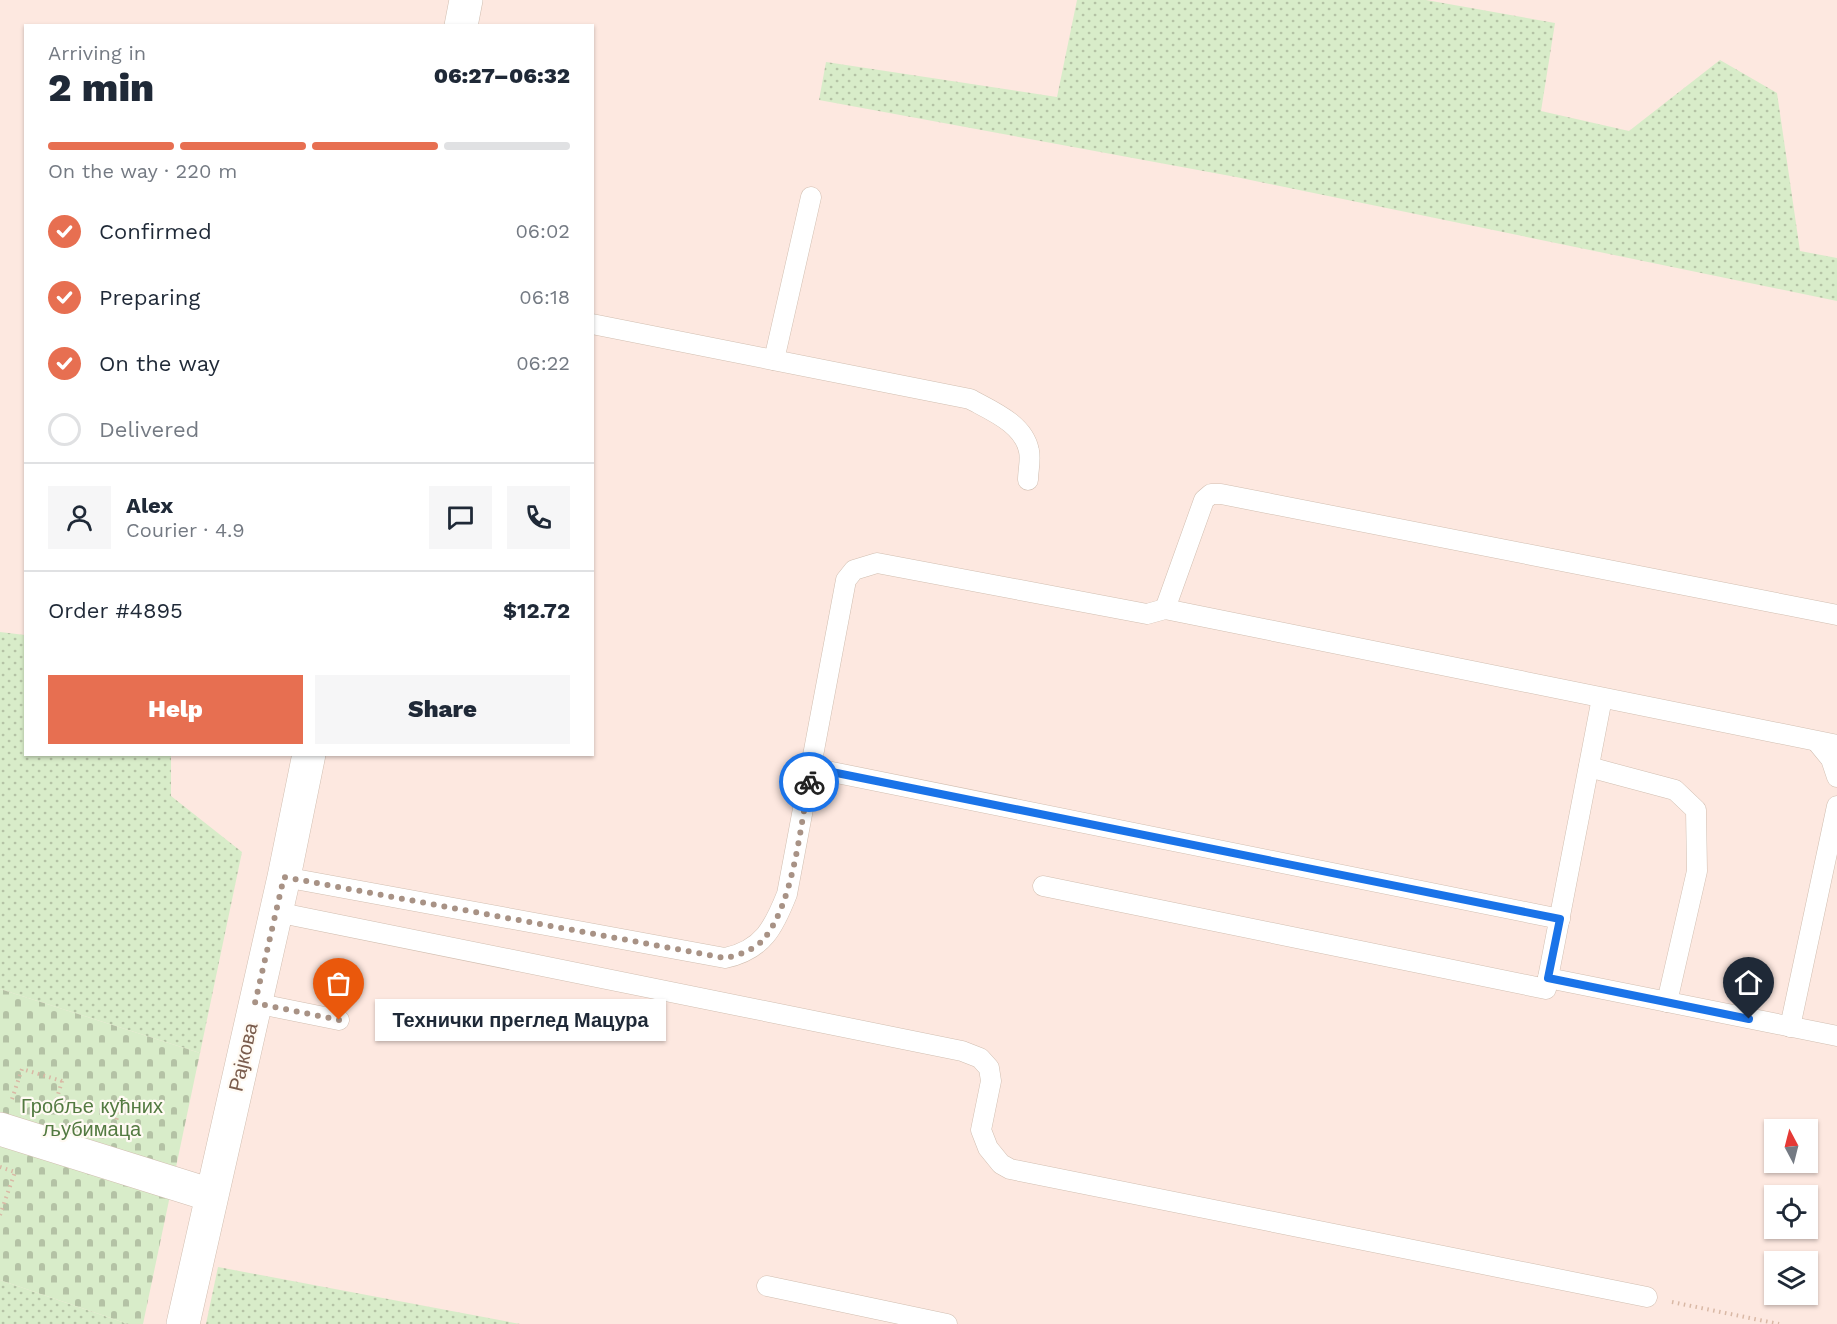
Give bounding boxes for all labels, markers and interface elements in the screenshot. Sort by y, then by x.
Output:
text: Arriving in [48,41,146,65]
text: 06:27–06:32 [434,63,570,88]
text: 2 min [48,65,154,110]
text: On the way · 220 m [48,159,237,183]
icon: check [48,215,81,248]
text: Confirmed [99,219,212,244]
text: 06:02 [515,219,570,243]
icon: check [48,281,81,314]
text: Preparing [99,285,200,310]
text: 06:18 [519,285,570,309]
icon: check [48,347,81,380]
text: On the way [99,351,220,376]
text: 06:22 [516,351,570,375]
text: Delivered [99,417,199,442]
button: person [48,486,111,549]
button: chat [429,486,492,549]
button: phone [507,486,570,549]
text: Alex [126,493,173,518]
text: Courier · 4.9 [126,518,245,542]
text: Order #4895 [48,598,183,623]
text: $12.72 [503,598,570,623]
button: Help [48,675,303,744]
button: Share [315,675,570,744]
courier [779,752,839,812]
icon: bike [793,766,826,799]
pin [1723,957,1774,1019]
pin [313,958,364,1020]
icon: home [1732,966,1765,999]
icon: bag [322,967,355,1000]
callout: Технички преглед Мацура [375,999,666,1041]
text: Технички преглед Мацура [392,1008,649,1032]
street label: Рајкова [223,1019,263,1094]
park label: Гробље кућних љубимаца [21,1094,163,1141]
north arrow [1764,1119,1818,1173]
map controls [1764,1119,1818,1305]
button: locate [1764,1185,1818,1239]
button: layers [1764,1251,1818,1305]

